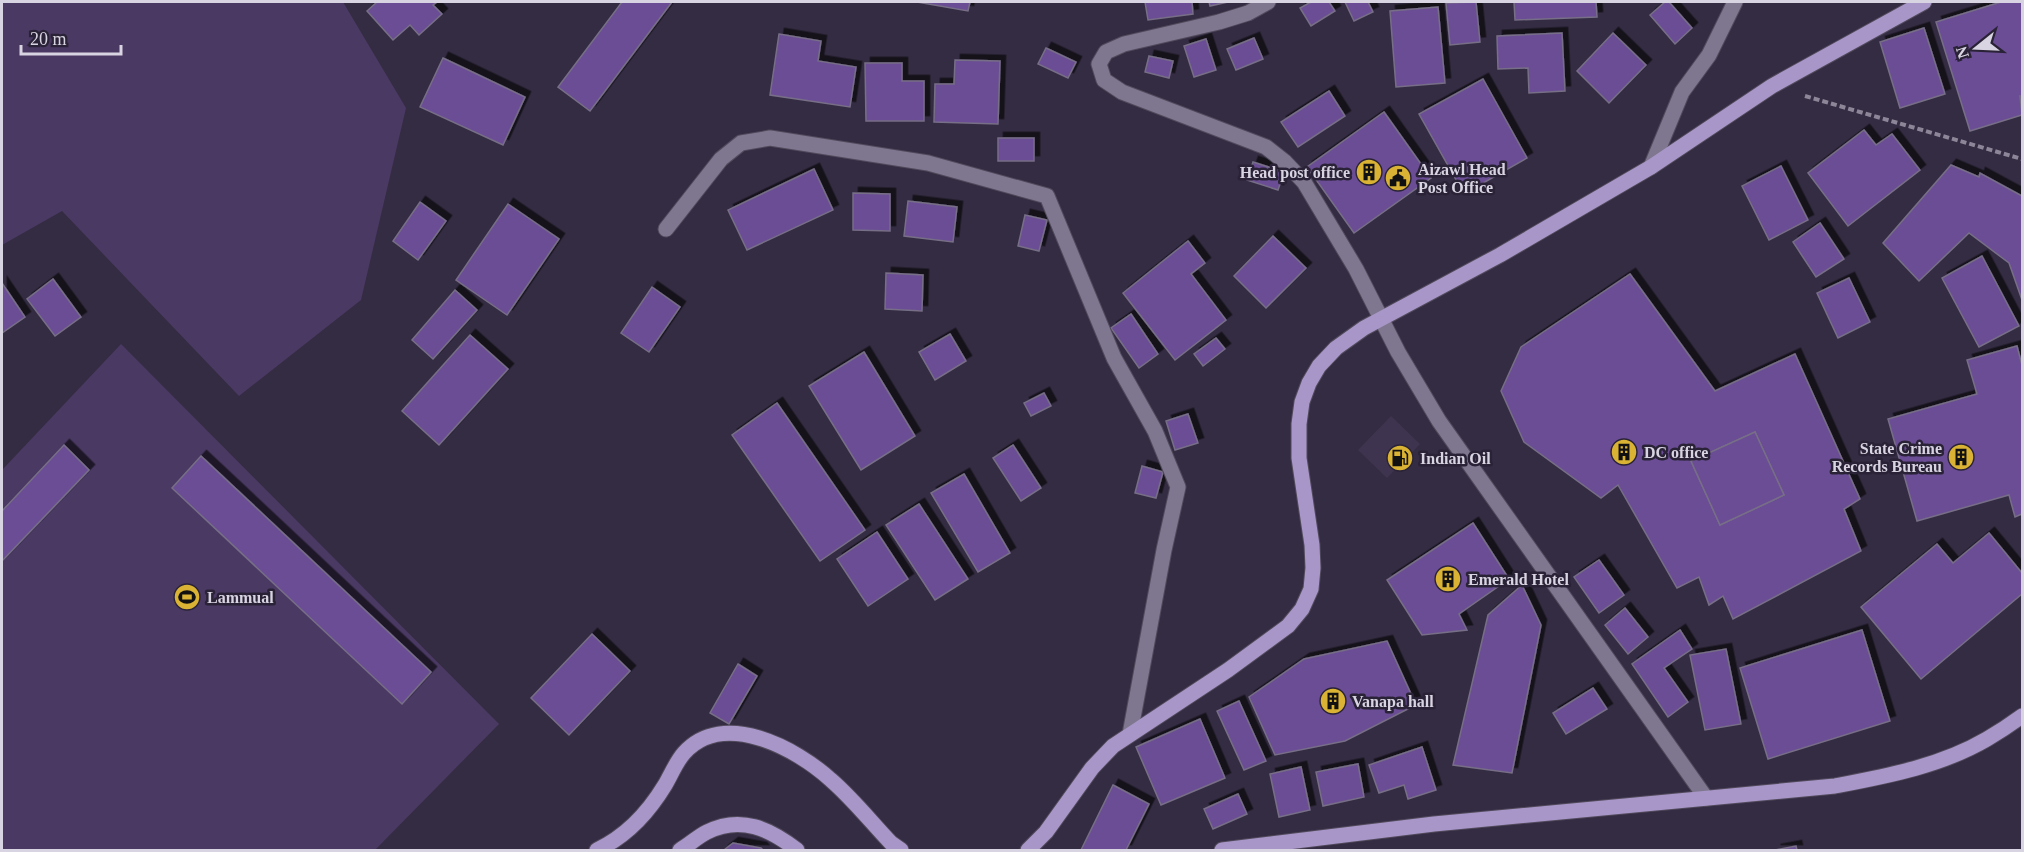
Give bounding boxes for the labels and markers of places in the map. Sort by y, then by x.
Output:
building icon: Head post office [1354,157,1384,187]
place label: Aizawl Head Post Office [1418,161,1506,196]
public building icon: Aizawl Head Post Office [1383,163,1413,193]
place label: Head post office [1240,164,1350,182]
building icon: DC office [1609,437,1639,467]
place label: State Crime Records Bureau [1832,440,1942,475]
building icon: State Crime Records Bureau [1946,442,1976,472]
fuel station icon: Indian Oil [1385,443,1415,473]
place label: DC office [1644,444,1708,461]
place label: Indian Oil [1420,450,1491,467]
building icon: Emerald Hotel [1433,564,1463,594]
place label: Emerald Hotel [1468,571,1569,588]
sports icon: Lammual [172,582,202,612]
place label: Lammual [207,589,274,606]
building icon: Vanapa hall [1318,686,1348,716]
place label: Vanapa hall [1352,693,1434,711]

